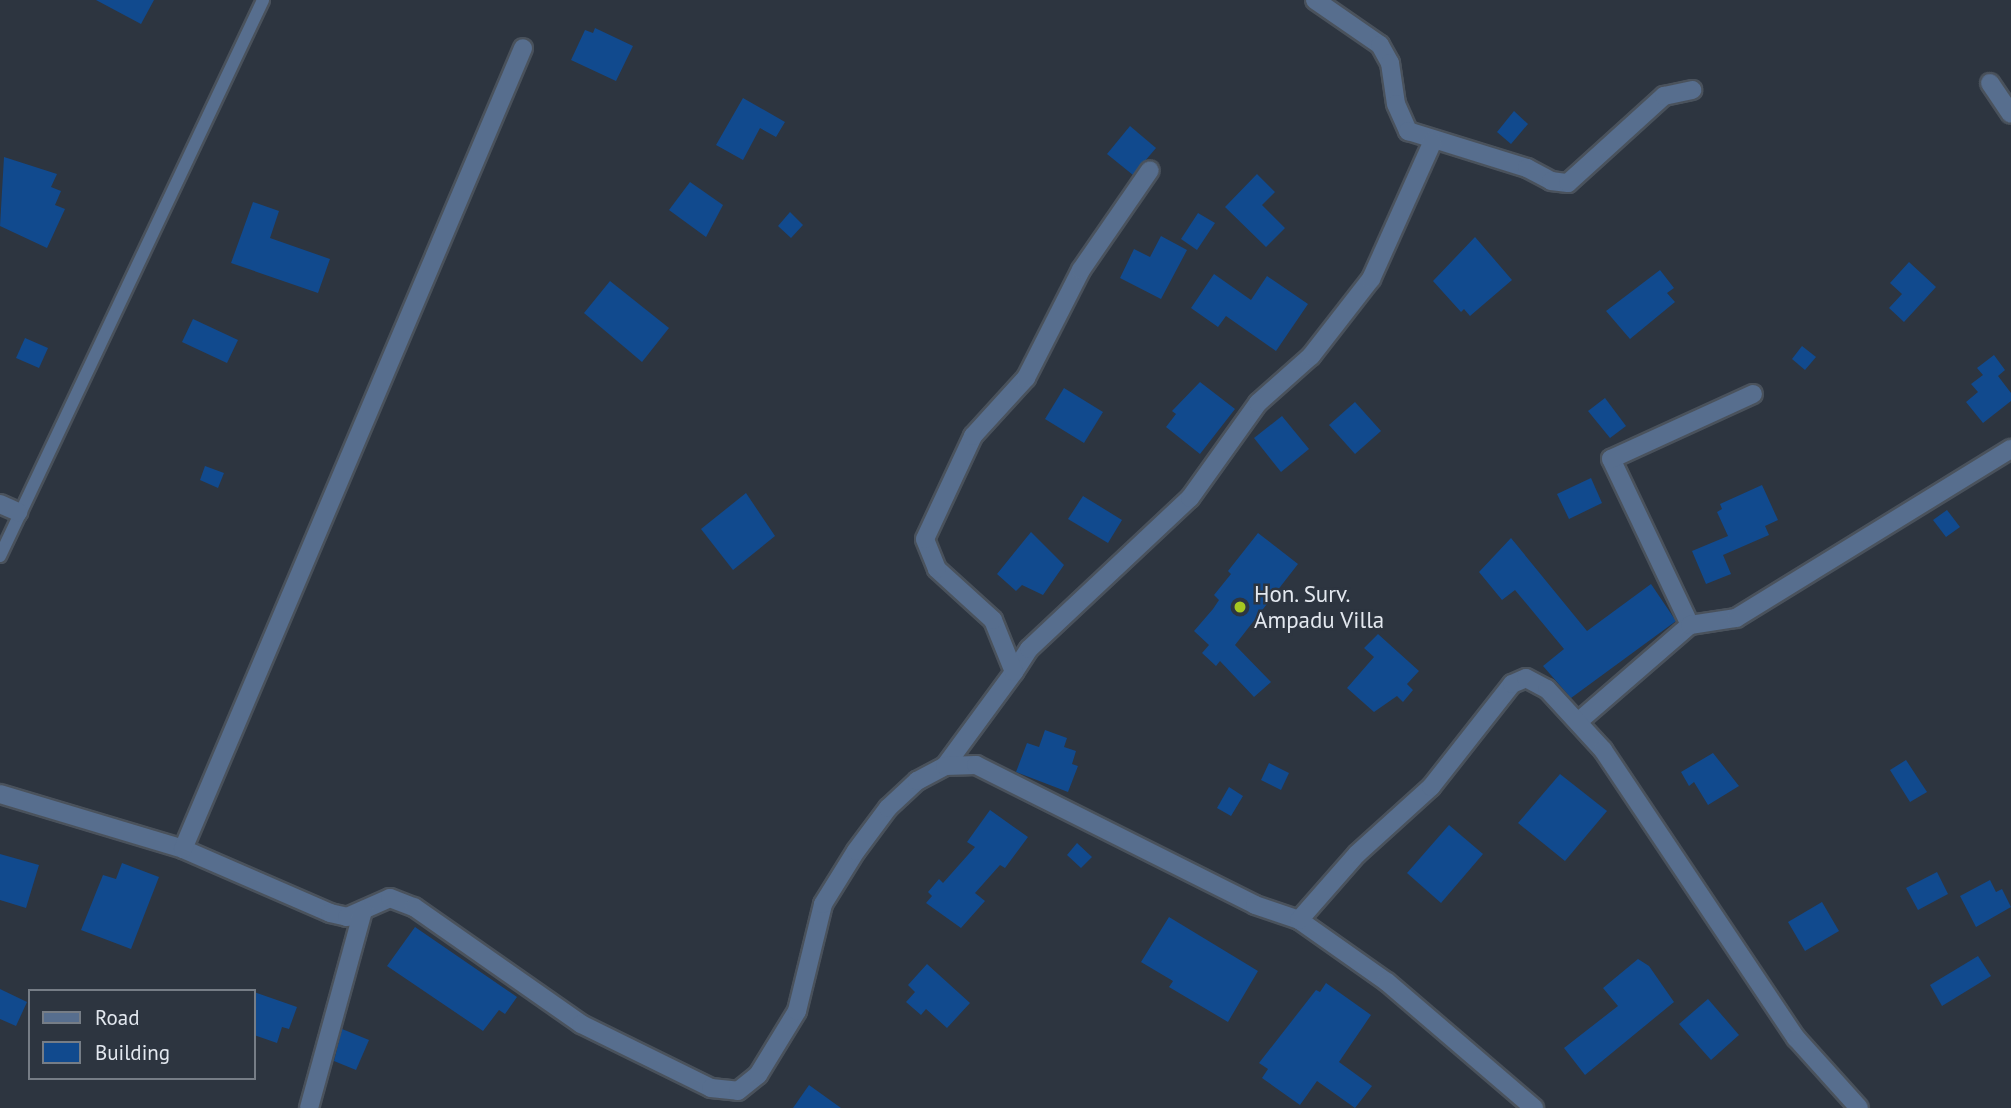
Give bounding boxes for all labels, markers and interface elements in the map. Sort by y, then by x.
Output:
place label: Hon. Surv. Ampadu Villa [1254,580,1385,634]
marker: Hon. Surv. Ampadu Villa [1232,599,1248,615]
legend [28,989,256,1080]
text: Road [95,1004,139,1031]
text: Building [95,1039,170,1066]

